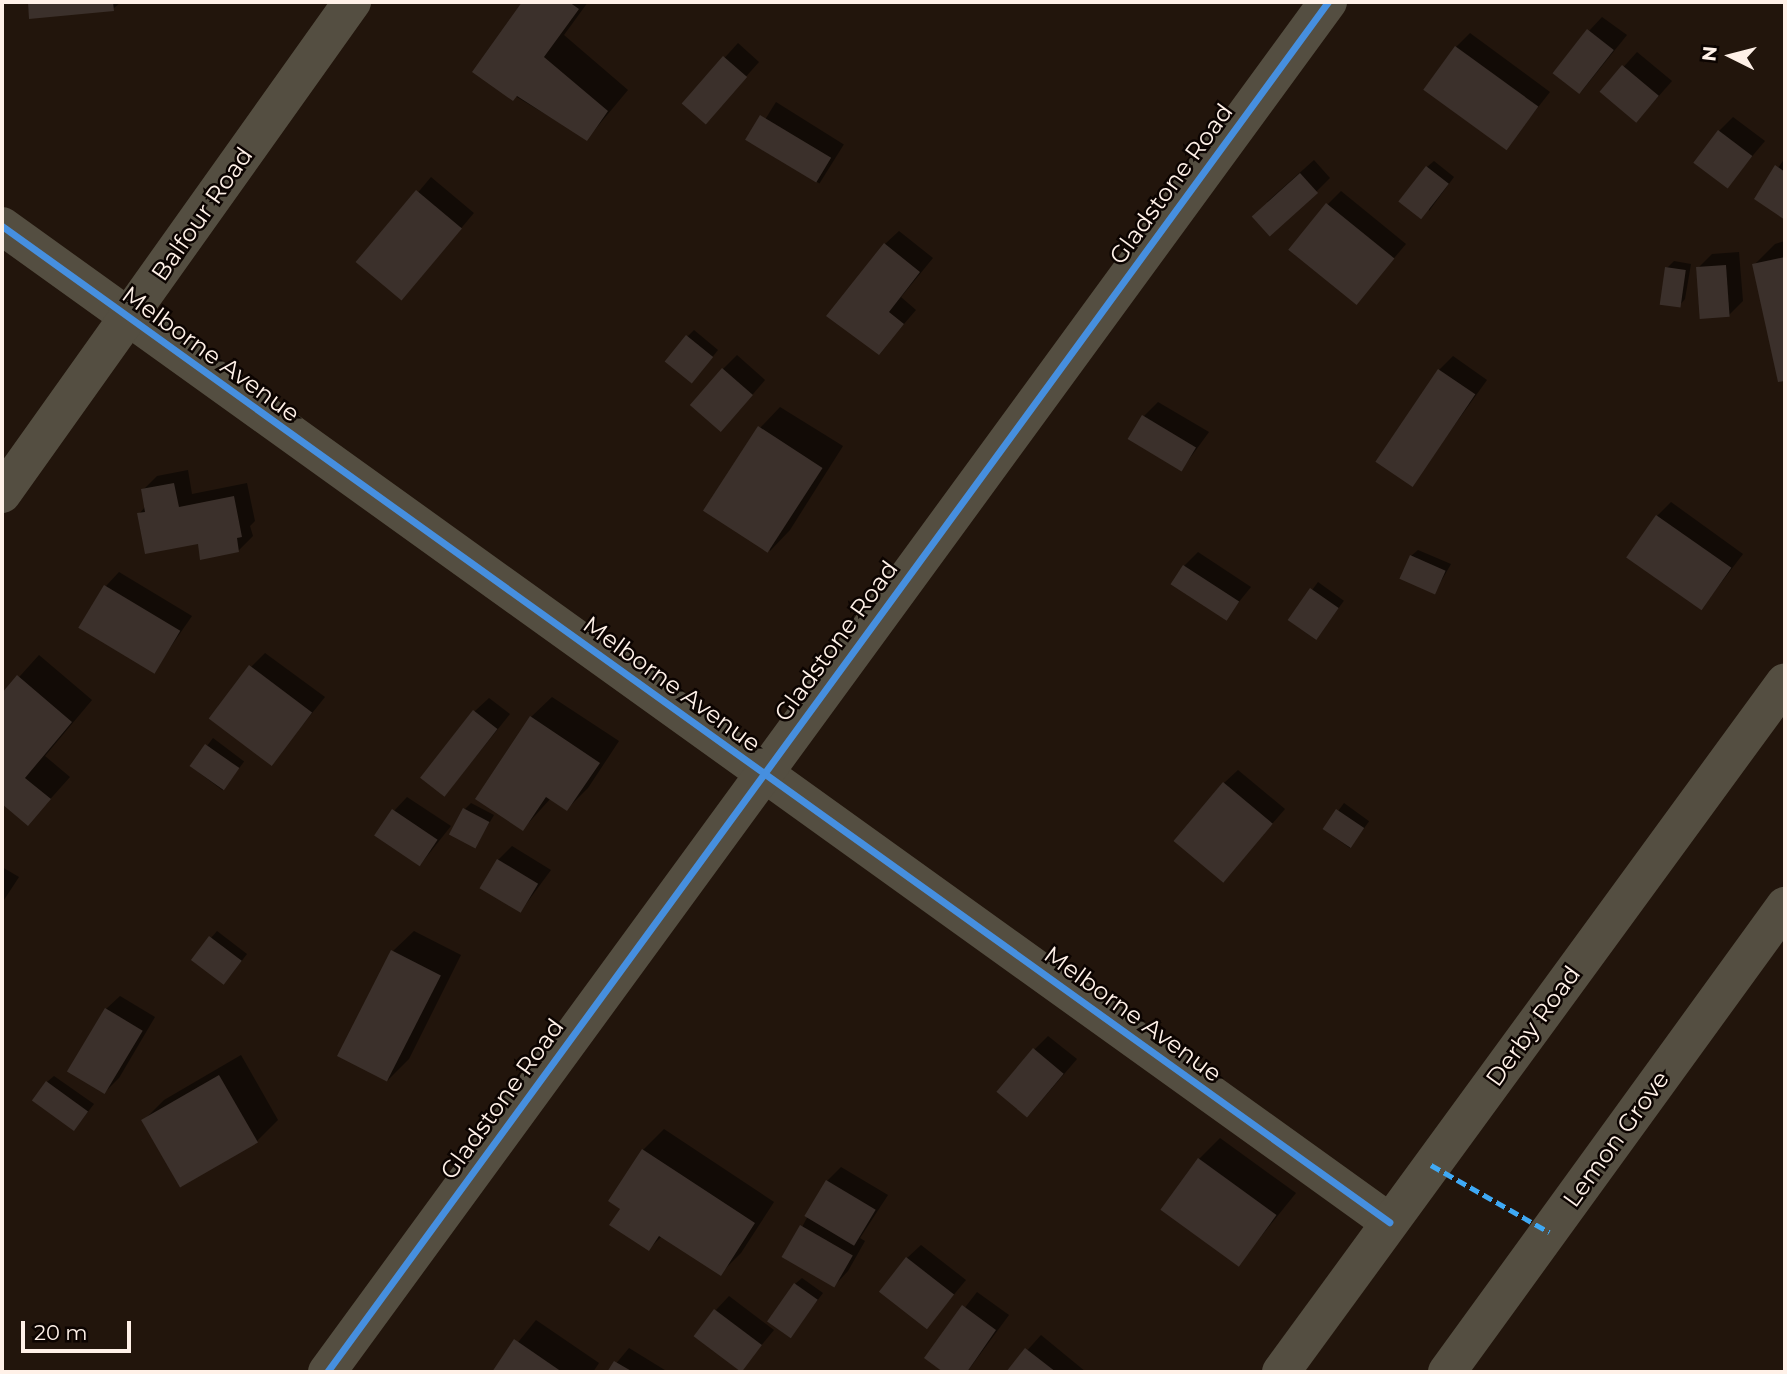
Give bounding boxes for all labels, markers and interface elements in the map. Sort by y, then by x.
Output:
north arrow [1696,21,1766,91]
text: N [1697,45,1722,63]
street label: Gladstone Road [1103,98,1239,270]
street label: Balfour Road [145,142,259,286]
street label: Melborne Avenue [117,280,305,428]
street label: Gladstone Road [768,555,904,727]
street label: Melborne Avenue [578,610,766,758]
street label: Melborne Avenue [1039,940,1227,1088]
street label: Derby Road [1480,960,1586,1092]
street label: Gladstone Road [434,1013,570,1185]
street label: Lemon Grove [1557,1065,1675,1213]
scale bar [24,1308,135,1352]
text: 20 m [34,1320,88,1345]

